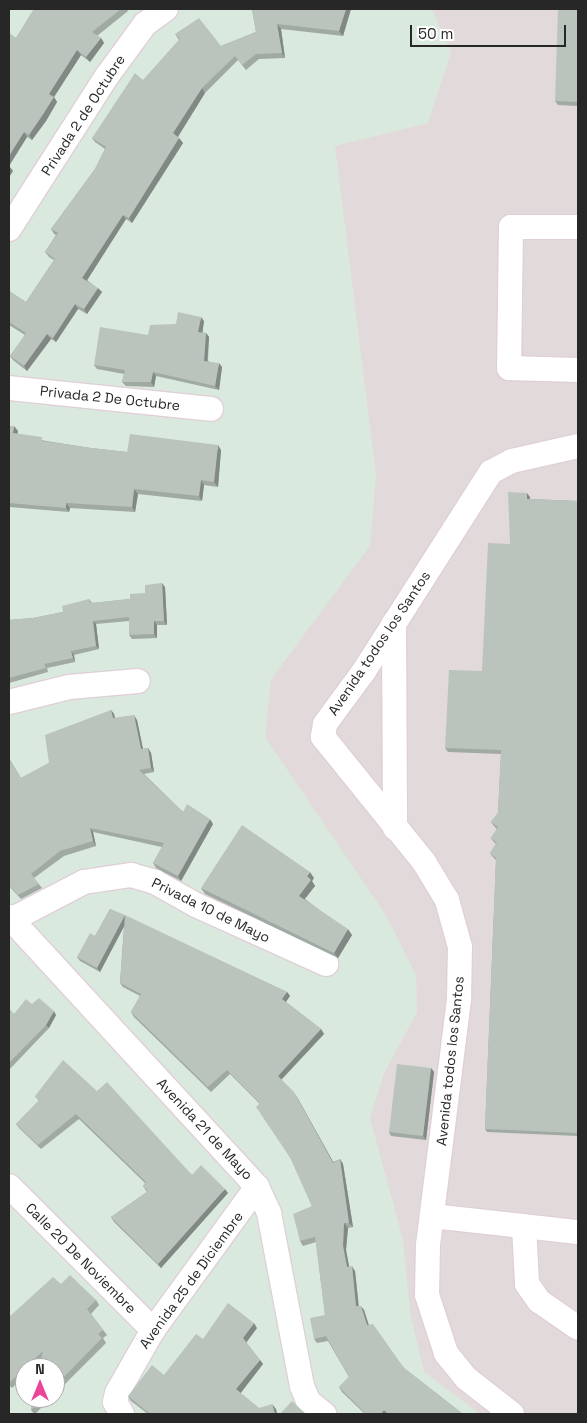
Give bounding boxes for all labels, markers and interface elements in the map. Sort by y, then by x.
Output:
scale bar [412,15,568,47]
text: 50 m [418,24,453,43]
street label: Privada 2 de Octubre [38,51,128,179]
street label: Privada 2 De Octubre [39,382,181,414]
street label: Avenida todos los Santos [324,568,434,718]
street label: Privada 10 de Mayo [149,874,273,946]
street label: Avenida todos los Santos [433,975,467,1147]
street label: Avenida 21 de Mayo [154,1075,256,1183]
street label: Calle 20 De Noviembre [22,1199,140,1317]
street label: Avenida 25 de Diciembre [136,1208,246,1352]
north arrow [15,1358,65,1408]
text: N [35,1360,45,1378]

